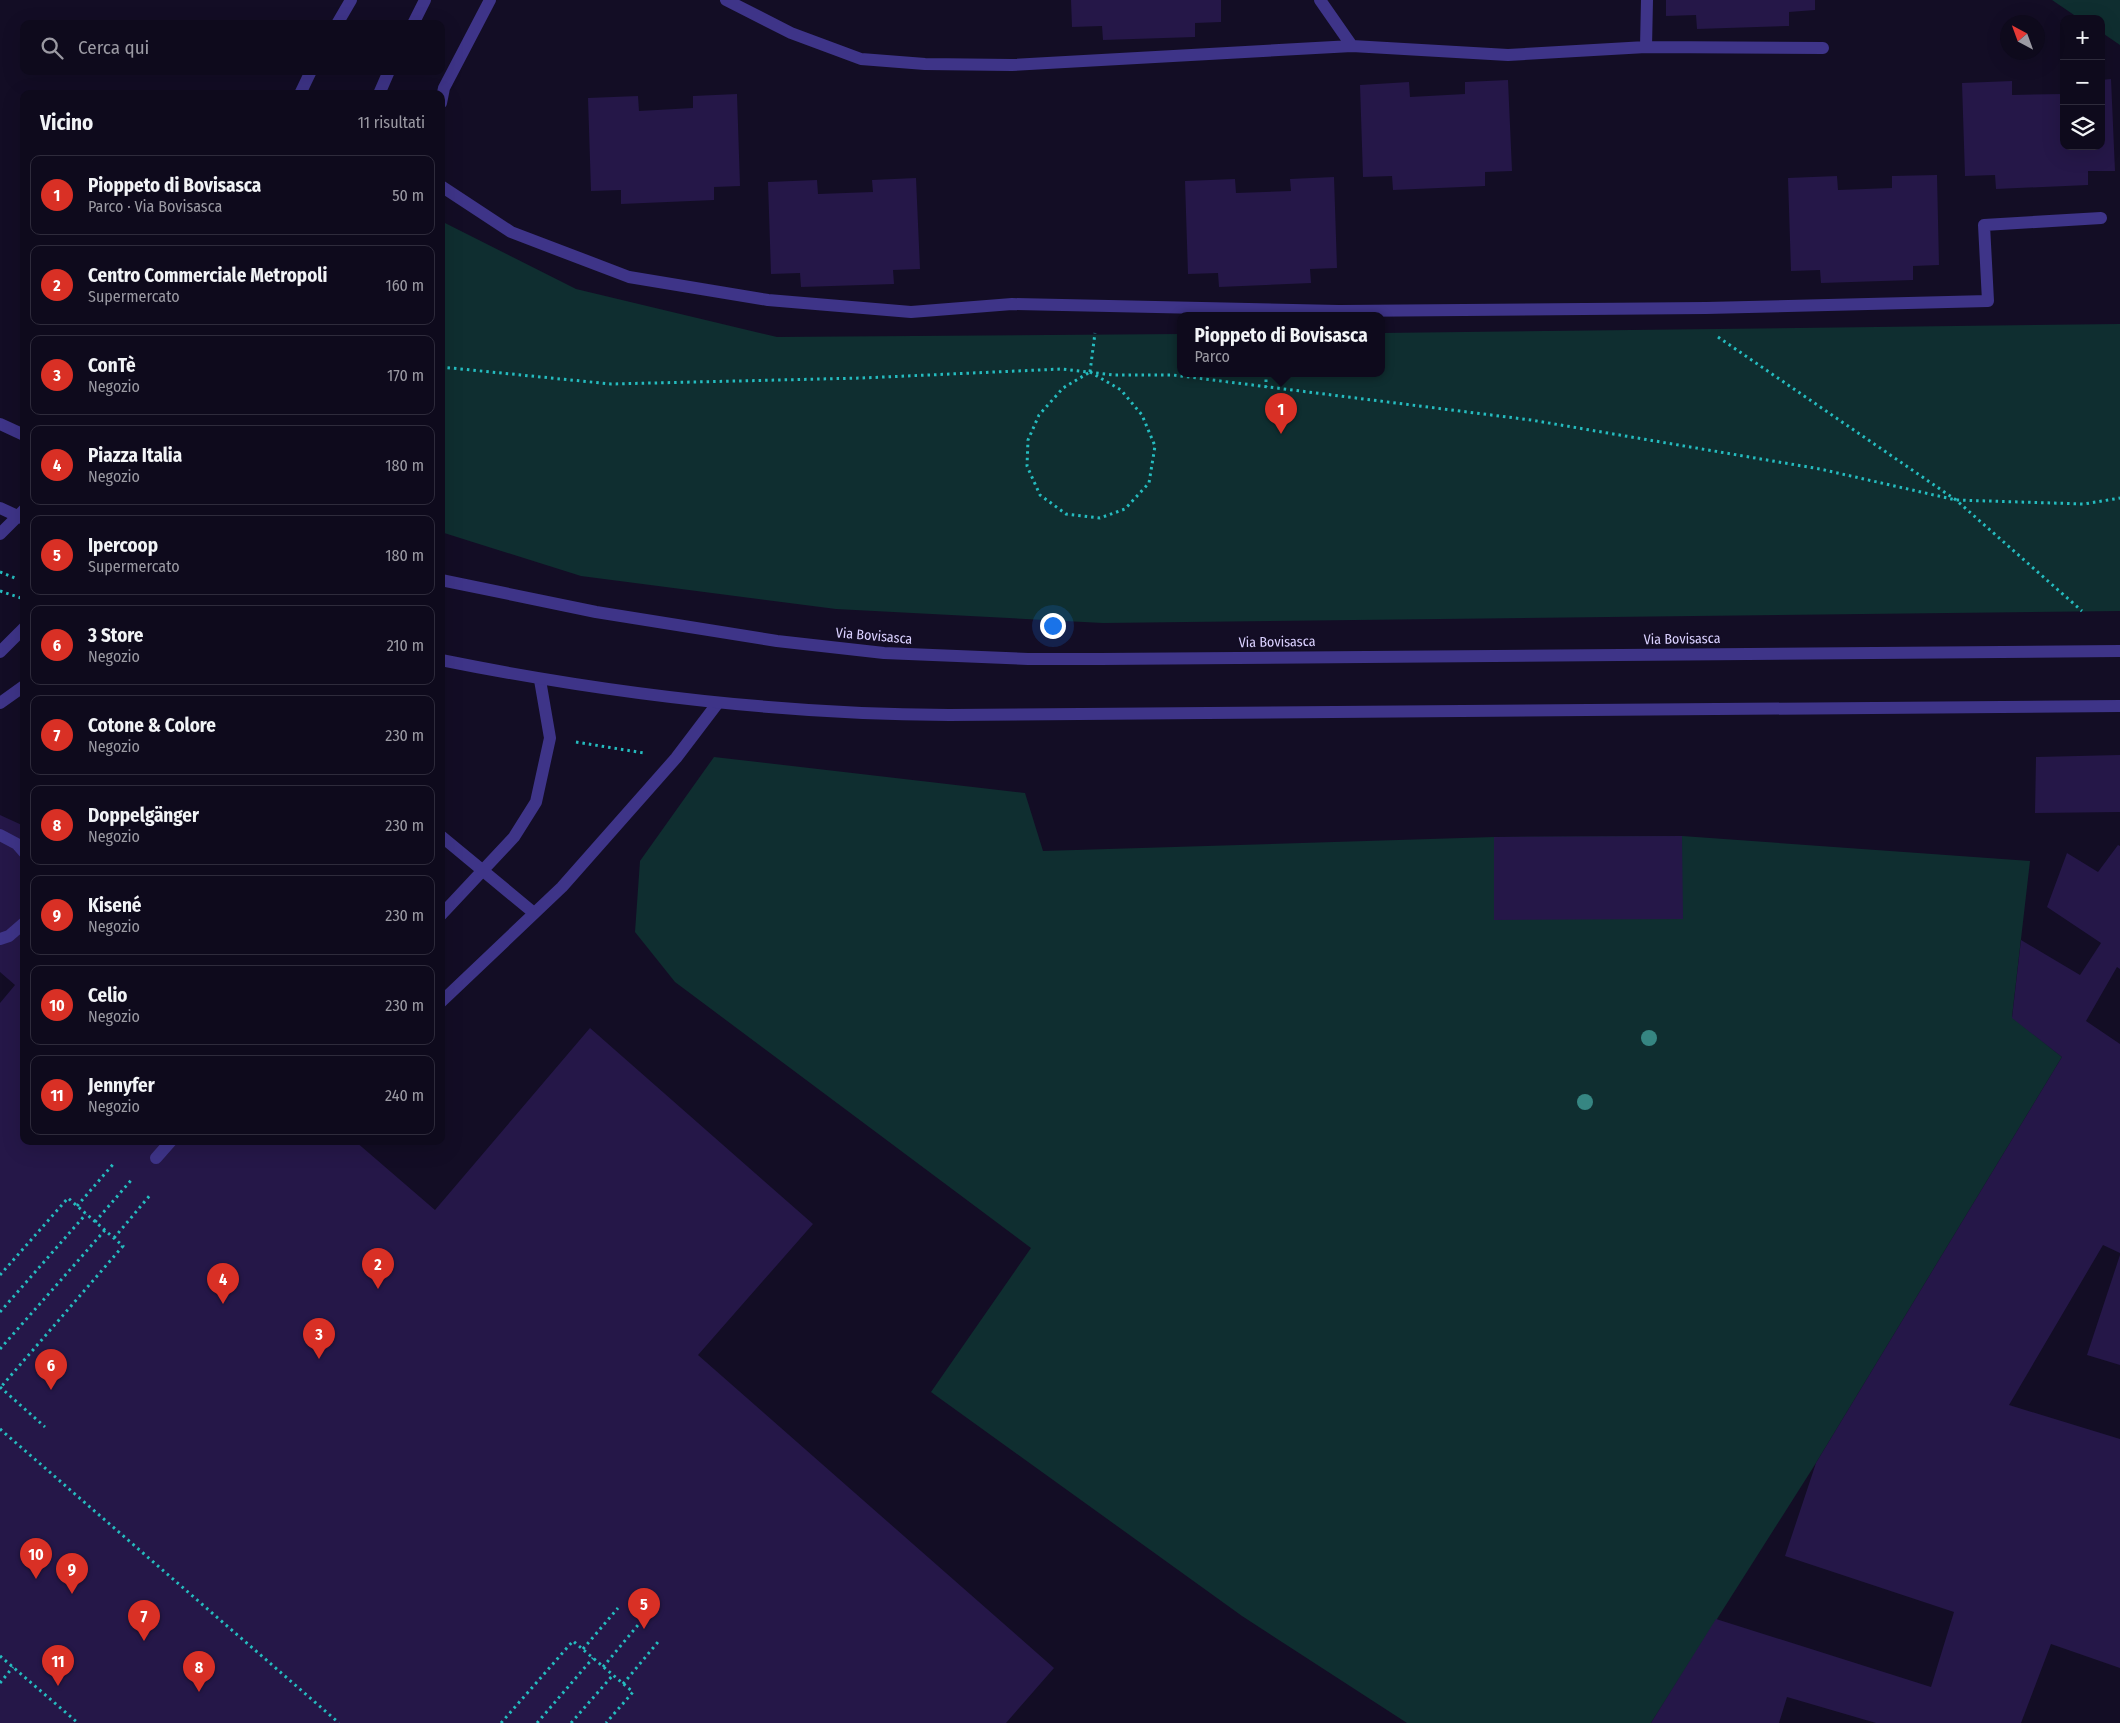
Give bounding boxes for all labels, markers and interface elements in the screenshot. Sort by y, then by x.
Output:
north arrow [2000,15,2045,60]
map controls [2060,15,2105,150]
button: + [2060,15,2105,60]
search box [20,20,445,75]
icon: search [38,34,66,62]
text: Cerca qui [78,36,149,59]
button: − [2060,60,2105,105]
button: layers [2060,105,2105,150]
text: Vicino [40,110,93,136]
text: 11 risultati [358,113,425,132]
text: Pioppeto di Bovisasca [88,174,261,197]
text: 1 [54,186,60,205]
text: 50 m [392,186,424,205]
text: Parco · Via Bovisasca [88,197,222,216]
text: Centro Commerciale Metropoli [88,264,327,287]
text: 2 [53,276,61,295]
text: 160 m [385,276,424,295]
text: Supermercato [88,287,180,306]
popup [1177,312,1385,377]
text: Pioppeto di Bovisasca [1194,324,1368,347]
text: Parco [1194,347,1230,366]
text: ConTè [88,354,136,377]
text: 3 [53,366,61,385]
text: 170 m [387,366,424,385]
text: Negozio [88,377,140,396]
pin: 1 [1265,393,1297,434]
text: Piazza Italia [88,444,182,467]
text: 4 [53,456,61,475]
text: 180 m [385,456,424,475]
text: Negozio [88,467,140,486]
text: Ipercoop [88,534,158,557]
text: 5 [53,546,61,565]
text: 180 m [385,546,424,565]
text: Supermercato [88,557,180,576]
your location [1040,613,1066,639]
text: 3 Store [88,624,143,647]
street label: Via Bovisasca [835,624,913,648]
street label: Via Bovisasca [1643,630,1721,648]
street label: Via Bovisasca [1238,633,1316,651]
text: 6 [53,636,61,655]
text: 210 m [387,636,424,655]
text: Negozio [88,647,140,666]
text: Cotone & Colore [88,714,216,737]
text: 7 [54,726,60,745]
text: 230 m [385,726,424,745]
text: Negozio [88,737,140,756]
text: Doppelgänger [88,804,199,827]
text: 8 [53,816,61,835]
text: 230 m [385,816,424,835]
text: Negozio [88,827,140,846]
text: Kisené [88,894,142,917]
text: 9 [53,906,61,925]
text: 230 m [385,906,424,925]
text: Negozio [88,917,140,936]
text: Celio [88,984,127,1007]
text: 10 [49,996,65,1015]
text: 230 m [385,996,424,1015]
text: Negozio [88,1007,140,1026]
text: Jennyfer [88,1074,155,1097]
text: 11 [50,1086,64,1105]
text: 240 m [385,1086,424,1105]
text: Negozio [88,1097,140,1116]
pin: 2 [362,1248,394,1289]
pin: 4 [207,1263,239,1304]
pin: 3 [303,1318,335,1359]
pin: 6 [35,1349,67,1390]
pin: 10 [20,1538,52,1579]
pin: 9 [56,1553,88,1594]
pin: 5 [628,1588,660,1629]
pin: 7 [128,1600,160,1641]
pin: 11 [42,1645,74,1686]
pin: 8 [183,1651,215,1692]

